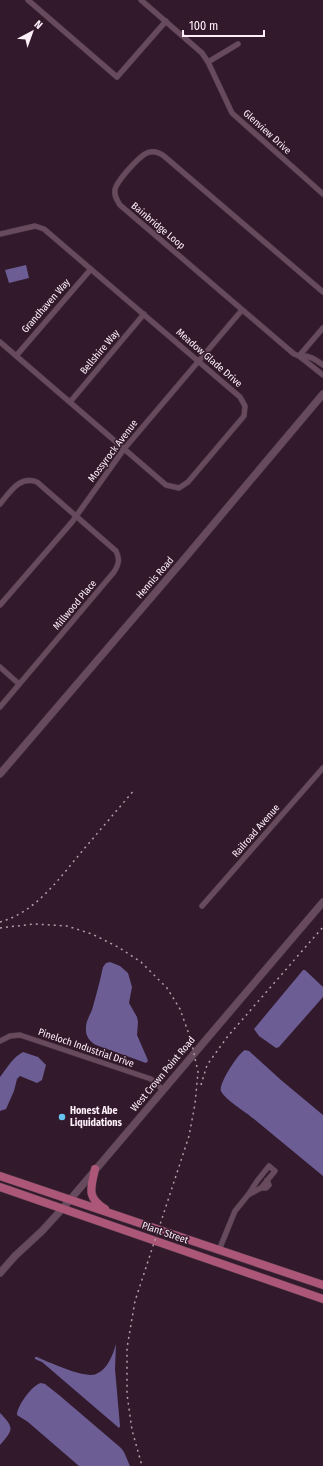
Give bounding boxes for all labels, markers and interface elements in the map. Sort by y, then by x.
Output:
north arrow [12,12,52,52]
scale bar [183,12,264,38]
text: N [31,18,45,32]
text: 100 m [189,19,218,33]
street label: Glenview Drive [241,107,294,157]
street label: Bainbridge Loop [129,200,187,252]
street label: Grandhaven Way [19,276,73,336]
street label: Meadow Glade Drive [174,326,244,390]
street label: Bellshire Way [78,327,123,377]
street label: Mossyrock Avenue [86,417,140,485]
street label: Hennis Road [134,555,176,601]
street label: Millwood Place [51,578,99,632]
street label: Railroad Avenue [230,802,282,860]
street label: Pineloch Industrial Drive [36,1026,136,1070]
street label: West Crown Point Road [128,1034,198,1114]
place label: Honest Abe Liquidations [70,1105,123,1129]
marker: Honest Abe Liquidations [57,1112,67,1122]
street label: Plant Street [140,1219,190,1247]

